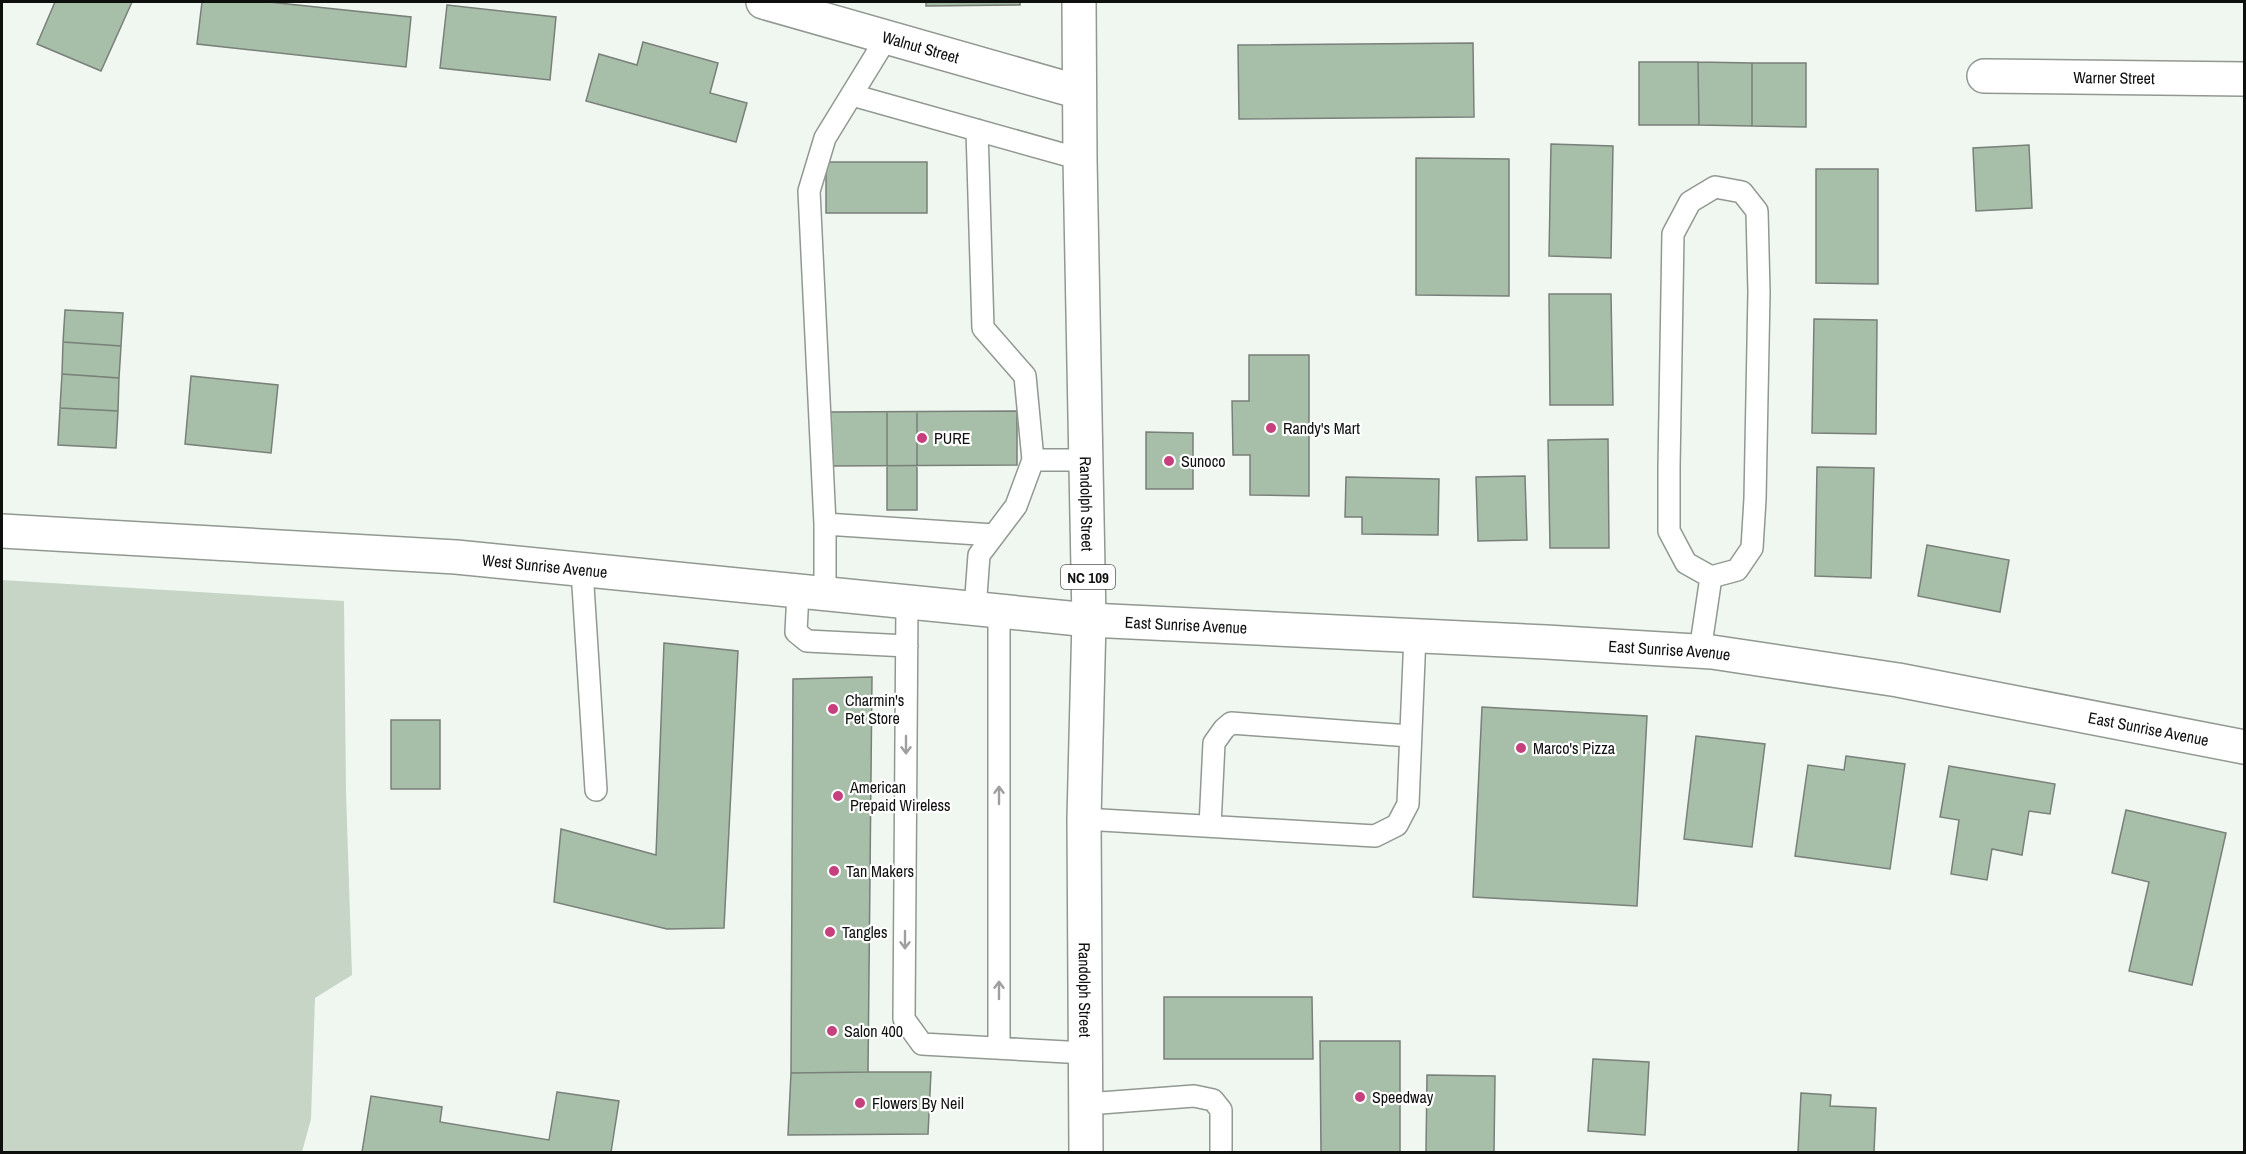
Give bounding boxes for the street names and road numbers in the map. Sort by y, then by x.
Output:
street label: Walnut Street [880,26,962,68]
street label: Warner Street [2073,66,2155,89]
street label: Randolph Street [1075,456,1099,552]
street label: West Sunrise Avenue [481,549,609,583]
road number: NC 109 [1061,565,1115,589]
street label: East Sunrise Avenue [1124,611,1248,639]
street label: East Sunrise Avenue [1608,635,1732,666]
street label: East Sunrise Avenue [2086,706,2211,751]
street label: Randolph Street [1074,942,1096,1038]

